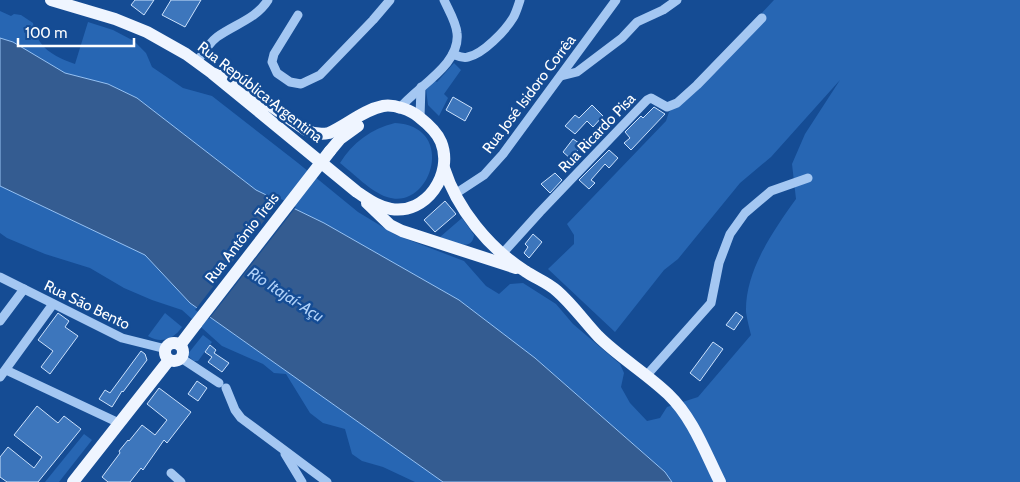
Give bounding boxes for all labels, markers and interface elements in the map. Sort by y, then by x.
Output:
scale bar [18,15,134,47]
text: 100 m [25,24,67,42]
street label: Rua José Isidoro Corrêa [479,31,580,157]
street label: Rua República Argentina [194,38,327,147]
street label: Rua Ricardo Pisa [555,89,640,176]
street label: Rua Antônio Treis [201,189,283,287]
water label: Rio Itajaí-Açu [244,263,327,326]
street label: Rua São Bento [41,277,133,333]

